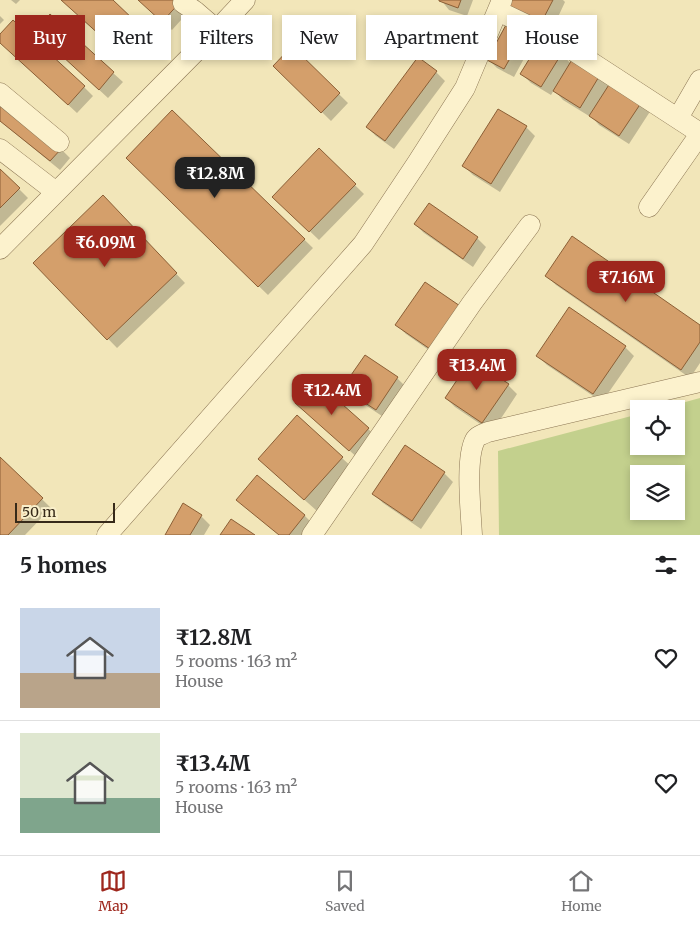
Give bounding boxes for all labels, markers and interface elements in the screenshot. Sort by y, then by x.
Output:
chip: Buy [15,15,85,60]
chip: Rent [95,15,171,60]
chip: Filters [181,15,272,60]
chip: New [282,15,356,60]
chip: Apartment [366,15,497,60]
chip: House [507,15,597,60]
pin: ₹12.8M [174,156,256,199]
text: ₹12.8M [186,163,244,183]
pin: ₹6.09M [64,226,146,268]
text: ₹6.09M [75,232,135,252]
pin: ₹7.16M [585,260,667,303]
text: ₹7.16M [598,267,654,287]
pin: ₹13.4M [436,348,518,391]
text: ₹13.4M [448,355,506,375]
pin: ₹12.4M [291,374,373,416]
text: ₹12.4M [303,380,361,400]
map controls [630,400,685,520]
button: locate [630,400,685,455]
button: layers [630,465,685,520]
scale bar [15,500,115,523]
text: 50 m [22,503,56,521]
icon: filters [652,551,680,579]
text: 5 homes [20,552,107,579]
text: ₹12.8M [175,624,252,651]
icon: home [60,628,120,688]
icon: heart [652,644,680,672]
text: 5 rooms · 163 m² [175,651,297,671]
text: House [175,671,223,691]
text: ₹13.4M [175,750,250,777]
icon: home [60,753,120,813]
icon: heart [652,769,680,797]
text: 5 rooms · 163 m² [175,777,297,797]
text: House [175,797,223,817]
tab: Map [98,867,128,915]
tab: Saved [325,867,365,915]
tab: Home [561,867,602,915]

